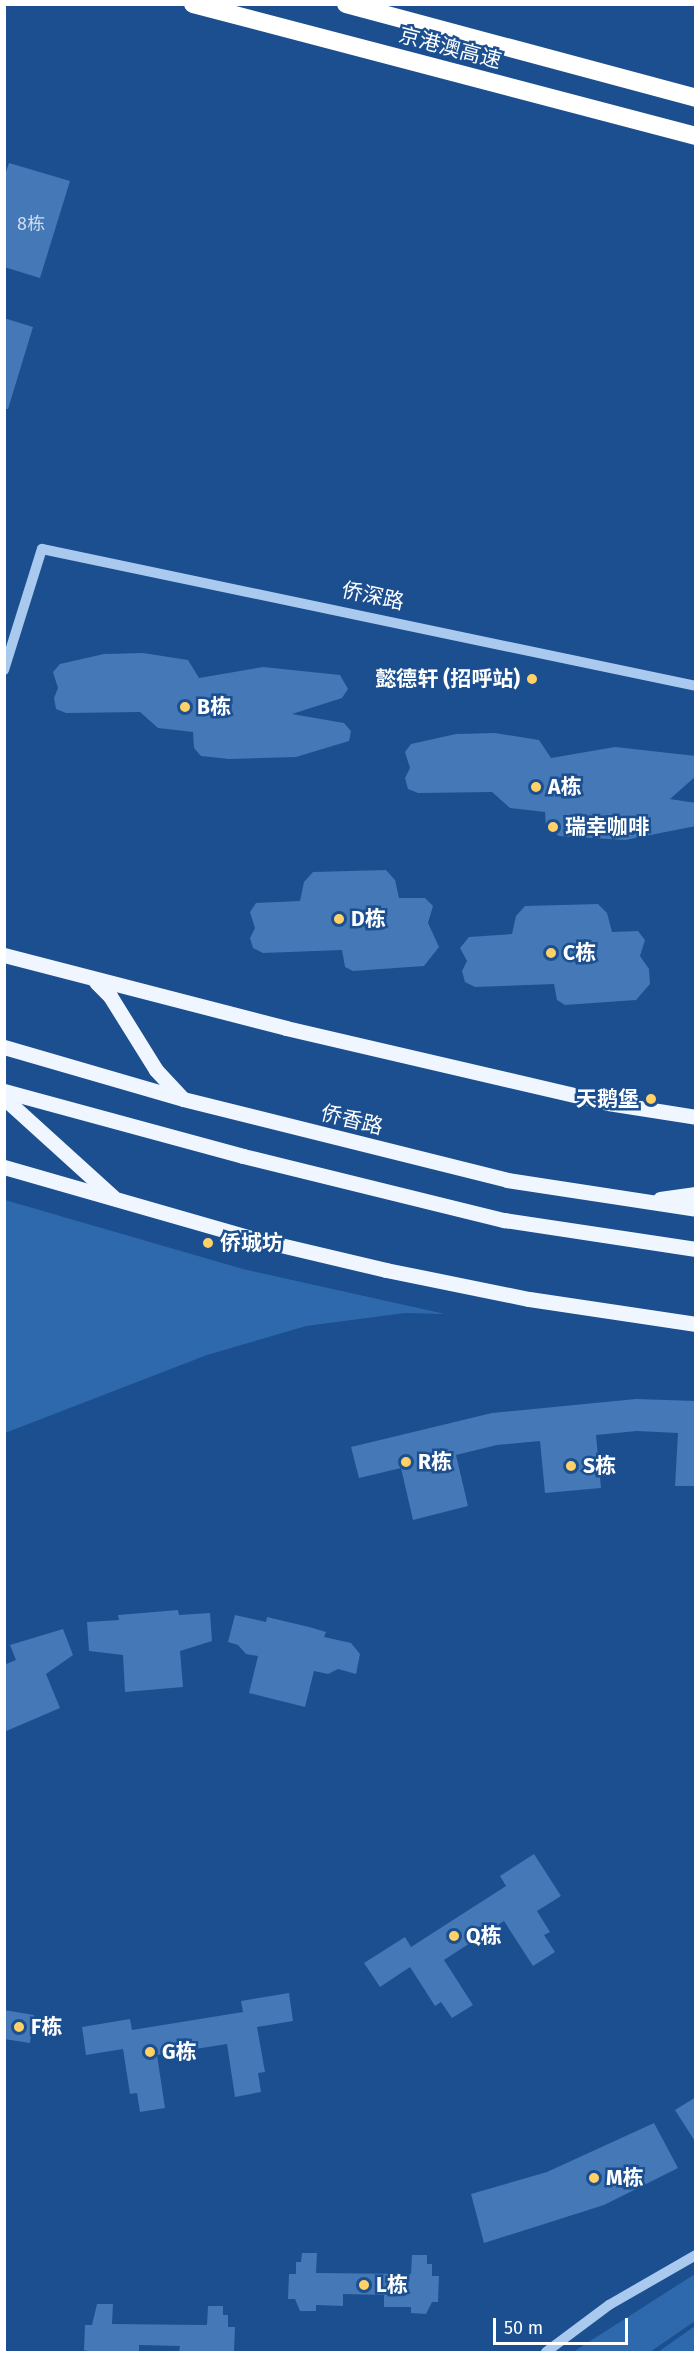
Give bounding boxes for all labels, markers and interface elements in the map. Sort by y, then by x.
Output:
street label: 京港澳高速 [396,22,504,74]
house number: 8栋 [17,213,45,235]
street label: 侨深路 [340,577,406,615]
place label: 懿德轩 (招呼站) [375,666,520,692]
marker: 懿德轩 (招呼站) [525,672,539,686]
place label: B栋 [197,694,231,720]
marker: B栋 [178,700,192,714]
place label: A栋 [548,774,581,800]
marker: A栋 [529,780,543,794]
place label: 瑞幸咖啡 [565,814,649,840]
marker: 瑞幸咖啡 [546,820,560,834]
place label: D栋 [351,906,386,932]
marker: D栋 [332,912,346,926]
place label: C栋 [563,940,596,966]
marker: C栋 [544,946,558,960]
place label: 天鹅堡 [576,1086,639,1112]
marker: 天鹅堡 [644,1092,658,1106]
street label: 侨香路 [318,1100,386,1140]
place label: 侨城坊 [220,1230,283,1256]
marker: 侨城坊 [201,1236,215,1250]
place label: R栋 [418,1449,452,1475]
place label: S栋 [583,1453,616,1479]
marker: R栋 [399,1455,413,1469]
marker: S栋 [564,1459,578,1473]
place label: Q栋 [466,1923,501,1949]
marker: Q栋 [447,1929,461,1943]
place label: F栋 [31,2014,62,2040]
marker: F栋 [12,2020,26,2034]
place label: G栋 [162,2039,197,2065]
marker: G栋 [143,2045,157,2059]
place label: M栋 [606,2165,644,2191]
marker: M栋 [587,2171,601,2185]
place label: L栋 [376,2272,408,2298]
marker: L栋 [357,2278,371,2292]
scale bar [496,2306,631,2344]
text: 50 m [504,2317,543,2339]

